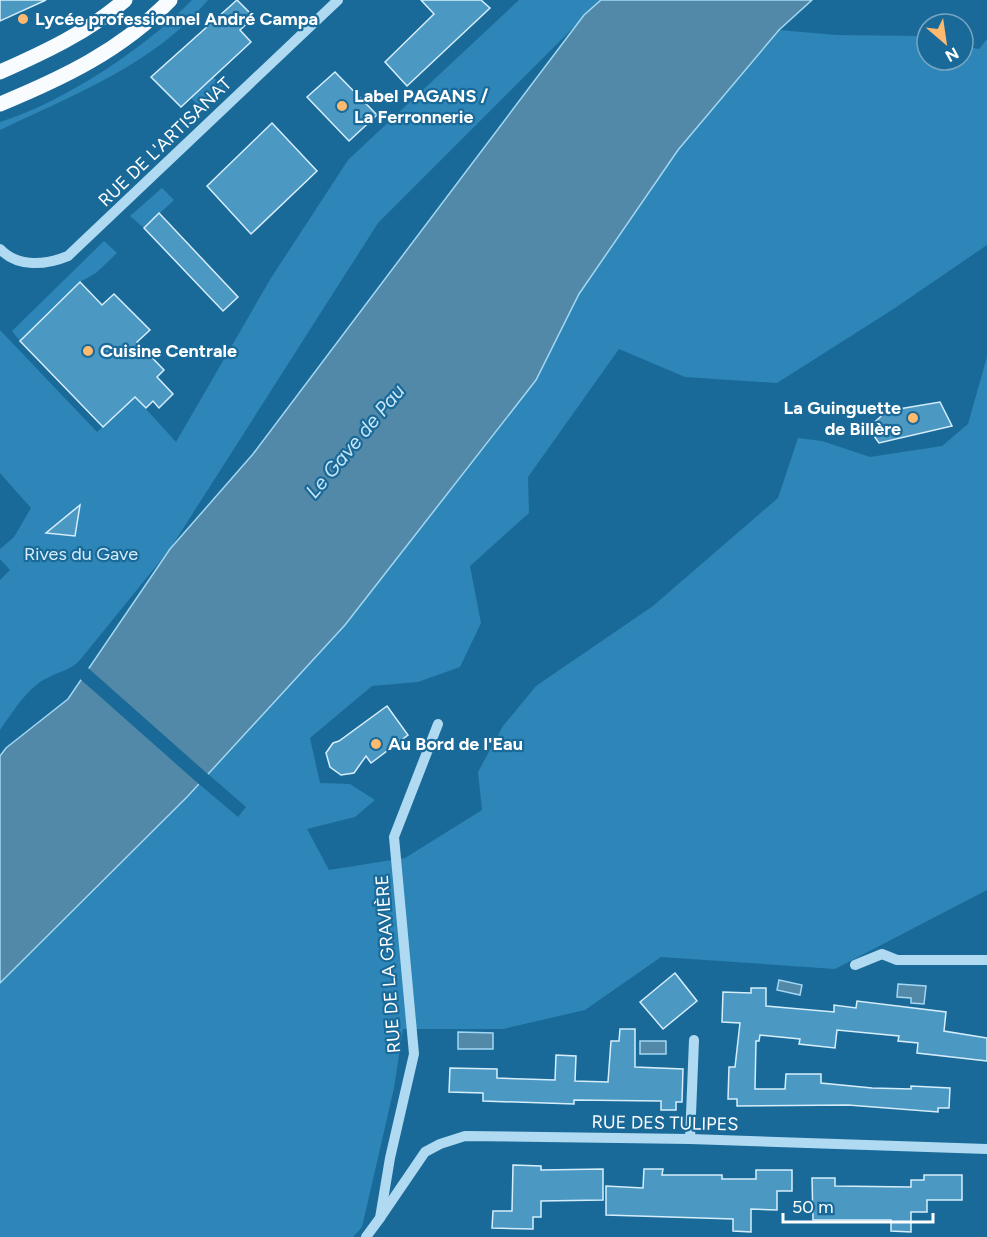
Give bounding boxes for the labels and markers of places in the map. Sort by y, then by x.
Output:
place label: Lycée professionnel André Campa [35,8,318,30]
marker: Lycée professionnel André Campa [16,12,30,26]
place label: Label PAGANS / La Ferronnerie [354,85,489,128]
marker: Label PAGANS / La Ferronnerie [335,99,349,113]
place label: Cuisine Centrale [100,340,237,362]
marker: Cuisine Centrale [81,344,95,358]
place label: La Guinguette de Billère [784,397,901,440]
marker: La Guinguette de Billère [906,411,920,425]
place label: Au Bord de l'Eau [388,733,523,755]
marker: Au Bord de l'Eau [369,737,383,751]

